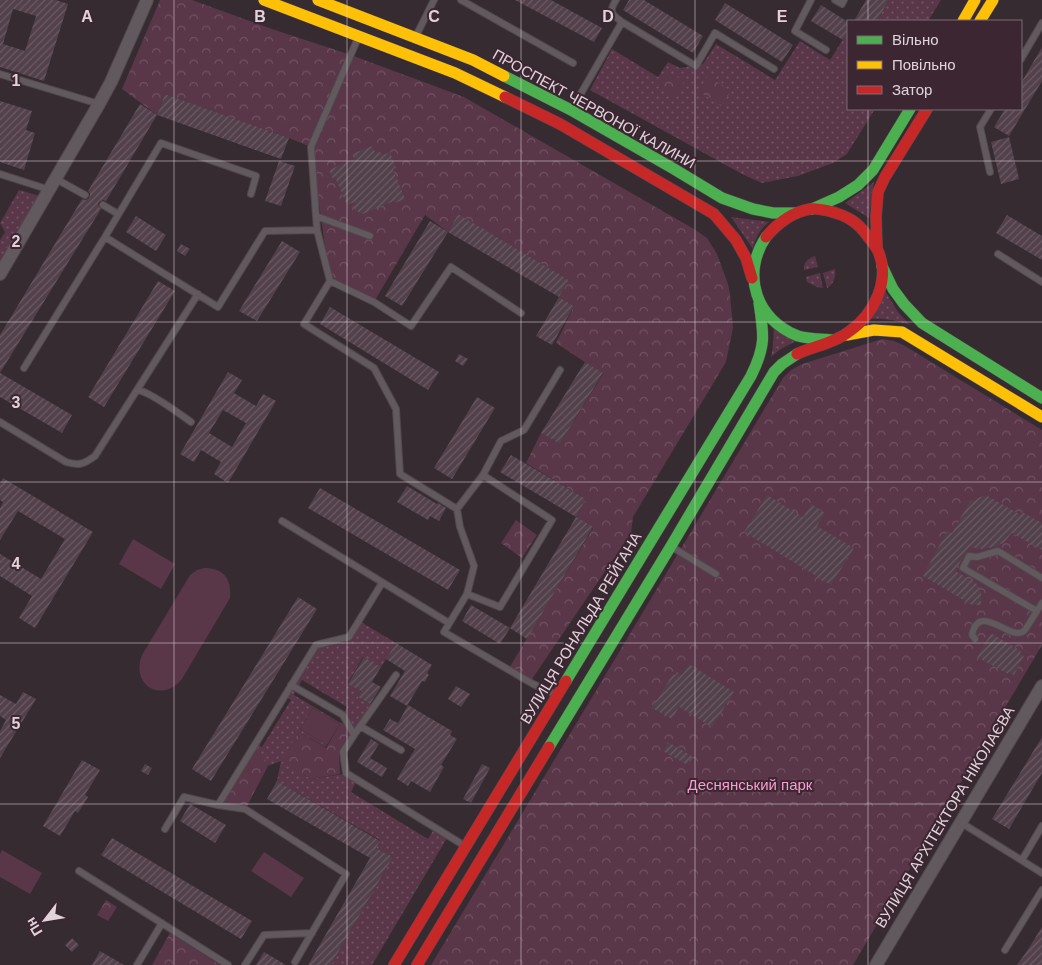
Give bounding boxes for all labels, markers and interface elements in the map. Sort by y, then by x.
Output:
text: A [81,8,93,25]
text: B [254,8,266,25]
text: C [428,8,440,25]
text: D [602,8,614,25]
text: E [777,8,788,25]
legend [847,20,1022,110]
text: Вільно [892,31,939,48]
street label: ПРОСПЕКТ ЧЕРВОНОЇ КАЛИНИ [490,46,699,172]
text: Повільно [892,56,956,73]
text: 1 [12,72,21,89]
text: Затор [892,81,932,98]
text: 2 [12,233,21,250]
text: 3 [12,394,21,411]
street label: ВУЛИЦЯ РОНАЛЬДА РЕЙГАНА [517,529,645,727]
text: 4 [12,555,21,572]
street label: ВУЛИЦЯ АРХІТЕКТОРА НІКОЛАЄВА [872,703,1018,931]
text: 5 [12,715,21,732]
park label: Деснянський парк [688,776,813,793]
north arrow [20,895,70,945]
text: Пн [22,915,45,939]

